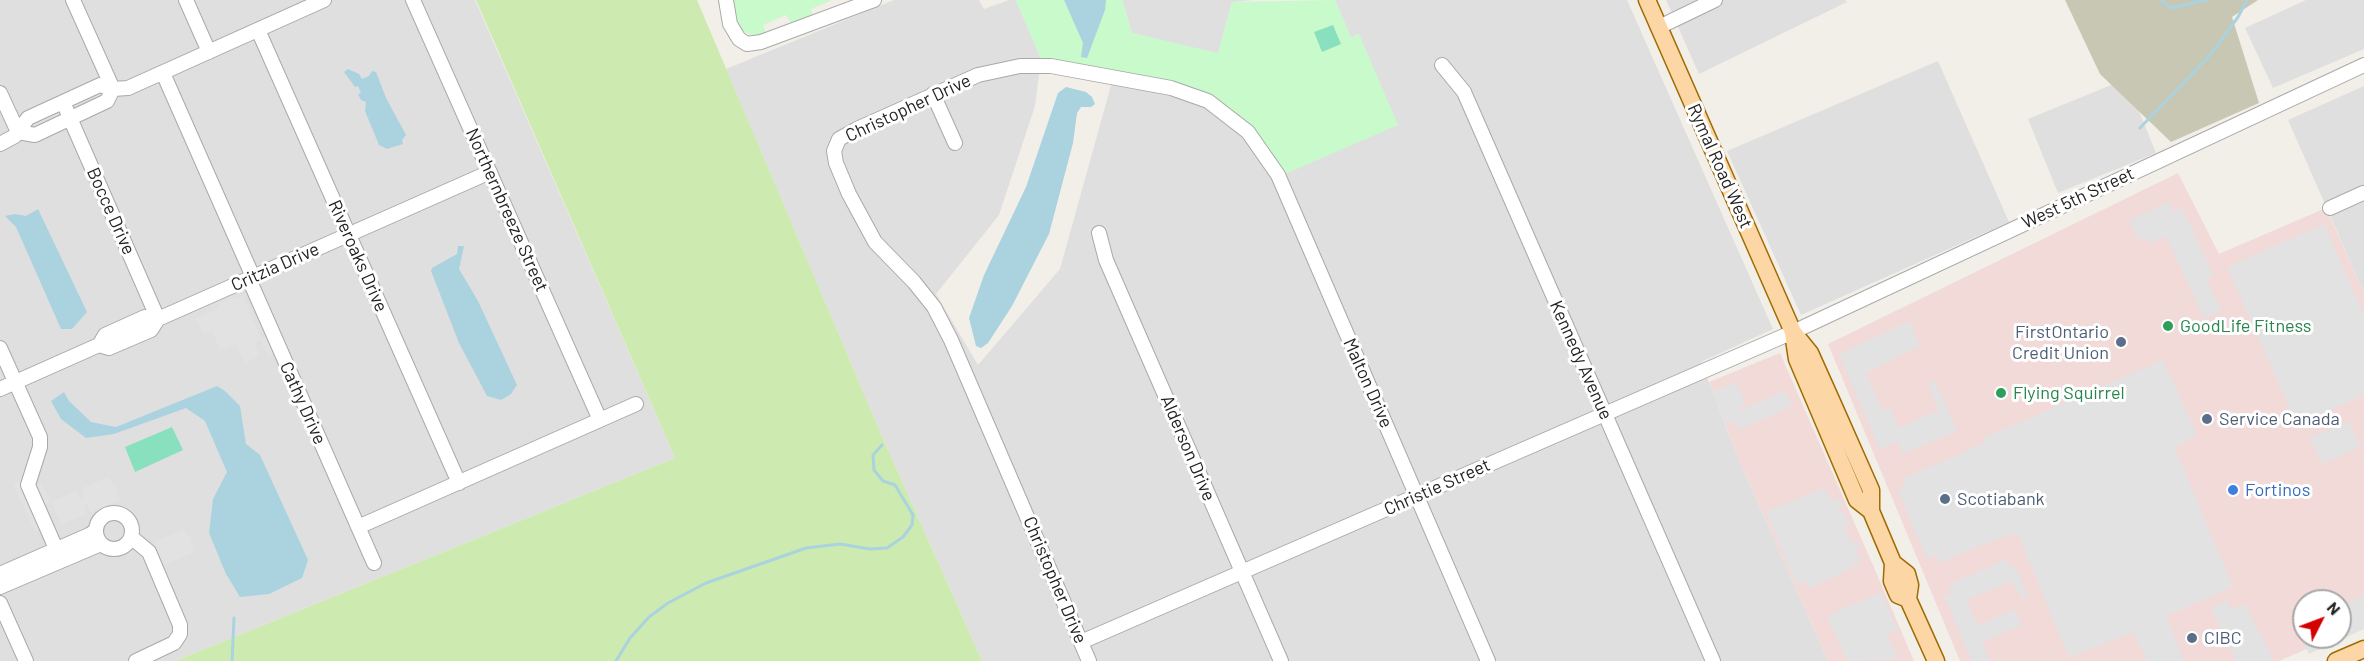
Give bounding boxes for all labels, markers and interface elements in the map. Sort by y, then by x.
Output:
street label: Christopher Drive [842,70,974,146]
street label: Rymal Road West [1683,100,1757,232]
street label: Northernbreeze Street [461,125,553,295]
street label: West 5th Street [2018,163,2138,233]
street label: Bocce Drive [82,164,140,258]
street label: Riveroaks Drive [324,197,392,315]
street label: Critzia Drive [228,238,322,296]
street label: Kennedy Avenue [1545,297,1617,423]
place label: GoodLife Fitness [2180,315,2311,337]
marker: GoodLife Fitness [2161,319,2175,333]
place label: FirstOntario Credit Union [2012,321,2109,364]
street label: Malton Drive [1339,335,1397,431]
marker: FirstOntario Credit Union [2114,335,2128,349]
street label: Cathy Drive [275,358,331,448]
place label: Flying Squirrel [2013,382,2125,404]
marker: Flying Squirrel [1994,386,2008,400]
street label: Alderson Drive [1156,392,1220,504]
place label: Service Canada [2219,408,2340,430]
marker: Service Canada [2200,412,2214,426]
street label: Christie Street [1381,454,1493,520]
place label: Fortinos [2245,479,2310,501]
marker: Fortinos [2226,483,2240,497]
place label: Scotiabank [1957,488,2045,510]
marker: Scotiabank [1938,492,1952,506]
street label: Christopher Drive [1019,513,1091,647]
north arrow [2292,589,2352,649]
text: N [2324,598,2345,618]
place label: CIBC [2204,627,2242,649]
marker: CIBC [2185,631,2199,645]

